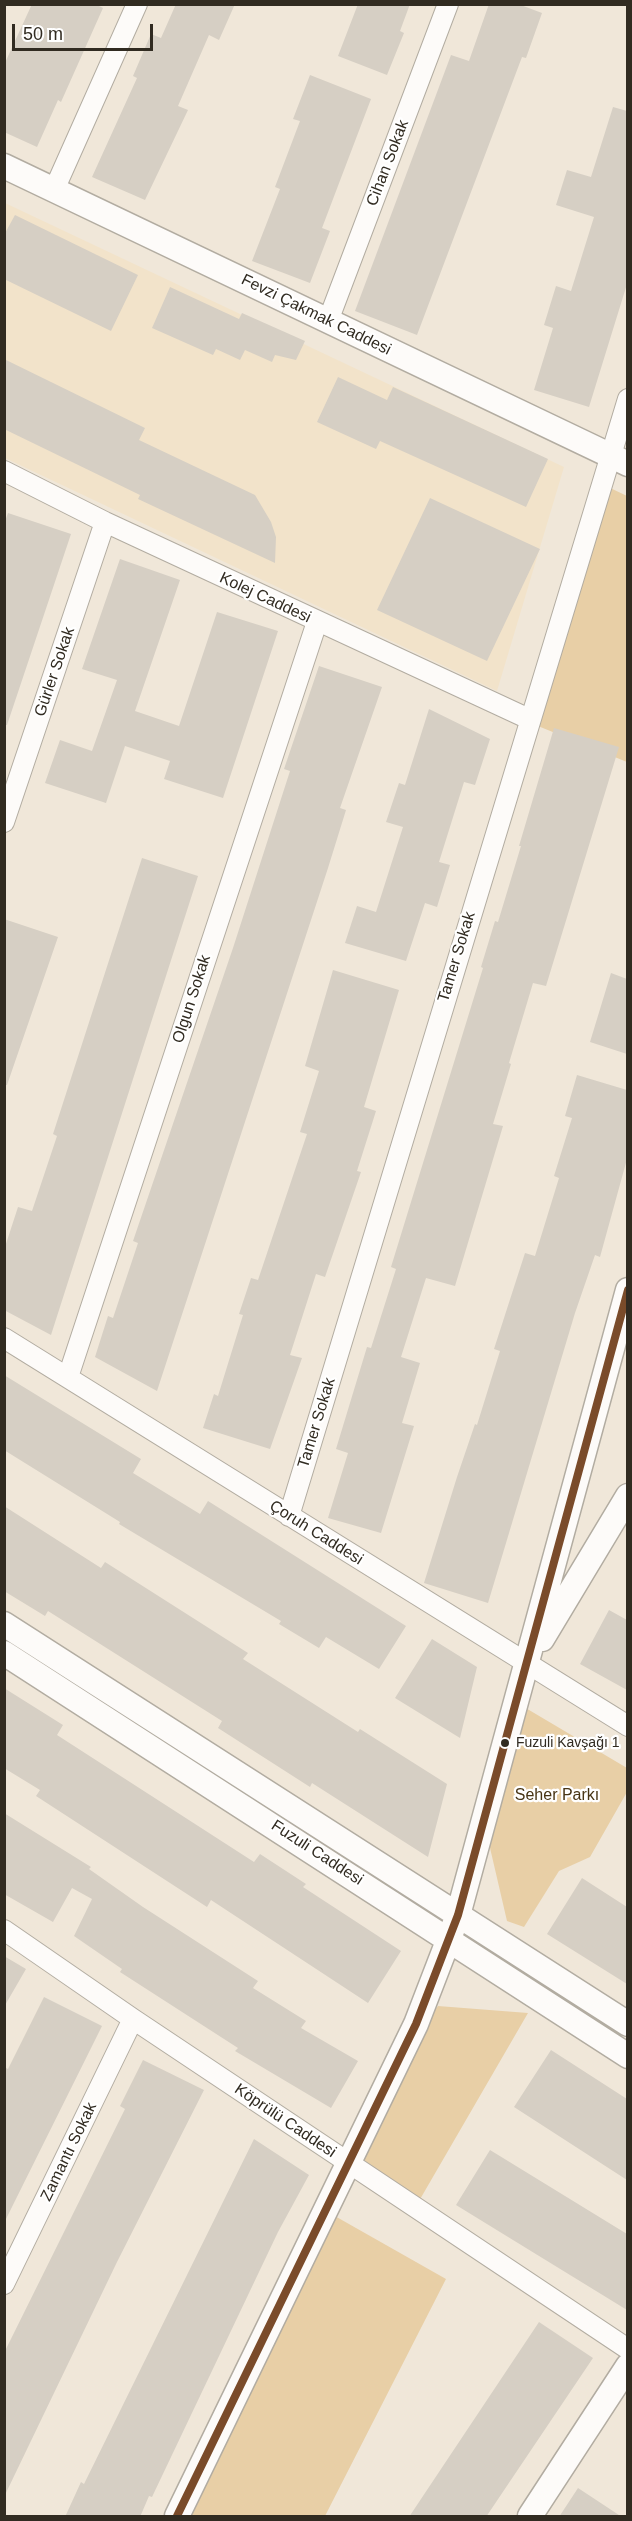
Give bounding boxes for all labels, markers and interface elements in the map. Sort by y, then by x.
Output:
scale bar [15,12,156,50]
text: 50 m [23,24,63,44]
street label: Cihan Sokak [363,117,413,209]
street label: Fevzi Çakmak Caddesi [238,270,394,360]
street label: Kolej Caddesi [216,568,314,628]
street label: Gürler Sokak [31,625,79,719]
street label: Tamer Sokak [434,910,480,1004]
street label: Olgun Sokak [169,952,215,1046]
street label: Tamer Sokak [294,1376,340,1470]
street label: Çoruh Caddesi [266,1497,366,1569]
place label: Fuzuli Kavşağı 1 [516,1735,619,1751]
marker: Fuzuli Kavşağı 1 [499,1737,511,1749]
park label: Seher Parkı [515,1786,599,1806]
street label: Fuzuli Caddesi [267,1816,367,1890]
street label: Köprülü Caddesi [231,2080,339,2162]
street label: Zamantı Sokak [37,2099,101,2205]

